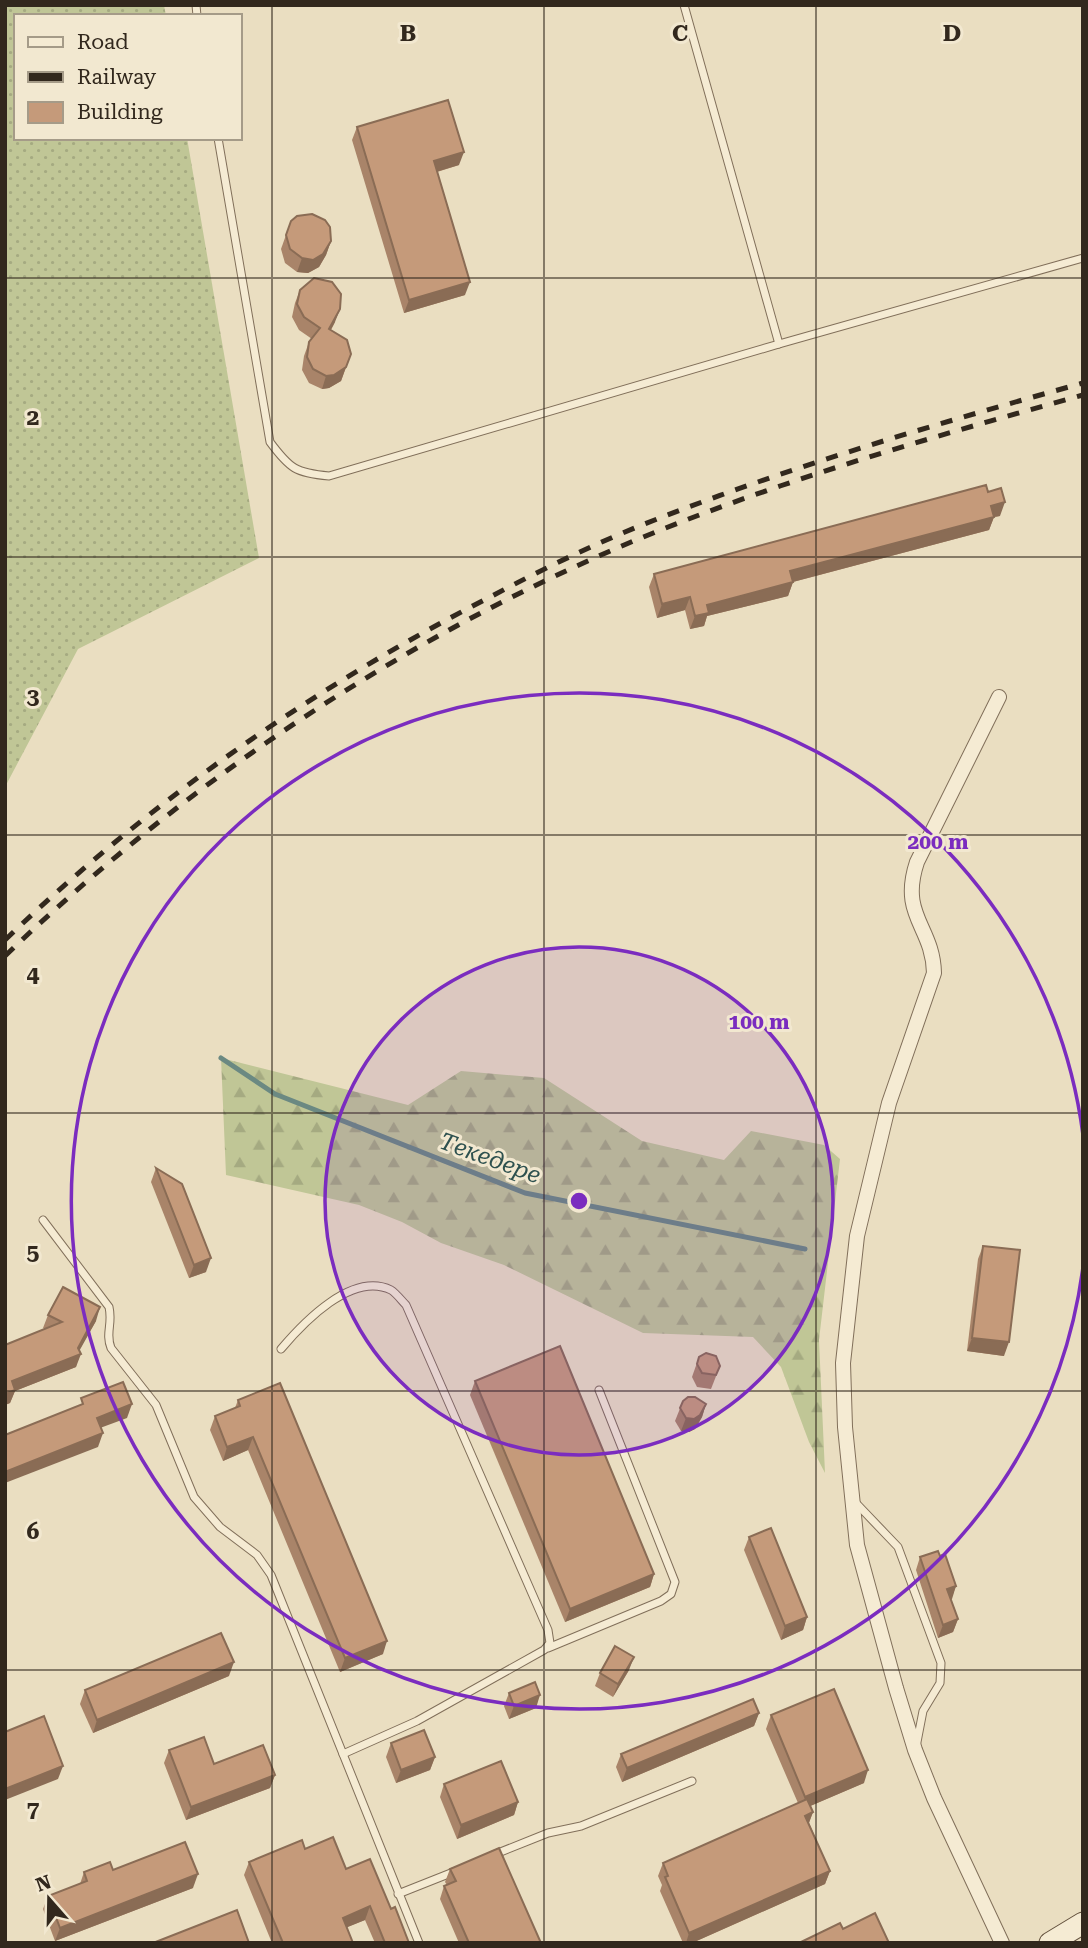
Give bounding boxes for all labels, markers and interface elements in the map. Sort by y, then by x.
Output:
legend [14,14,242,140]
text: B [400,20,416,47]
text: C [672,20,688,47]
text: D [943,20,961,47]
text: Road [77,30,129,54]
text: Railway [77,65,157,89]
text: Building [77,100,163,124]
text: 2 [27,404,39,431]
text: 3 [27,683,40,710]
text: 200 m [908,830,968,854]
text: 4 [27,961,40,988]
text: 100 m [729,1010,789,1034]
water label: Текедере [435,1127,545,1189]
centre of rings [567,1189,591,1213]
text: 5 [27,1239,40,1266]
text: 6 [27,1518,40,1545]
text: 7 [27,1796,40,1823]
north arrow [14,1864,84,1934]
text: N [33,1870,55,1897]

